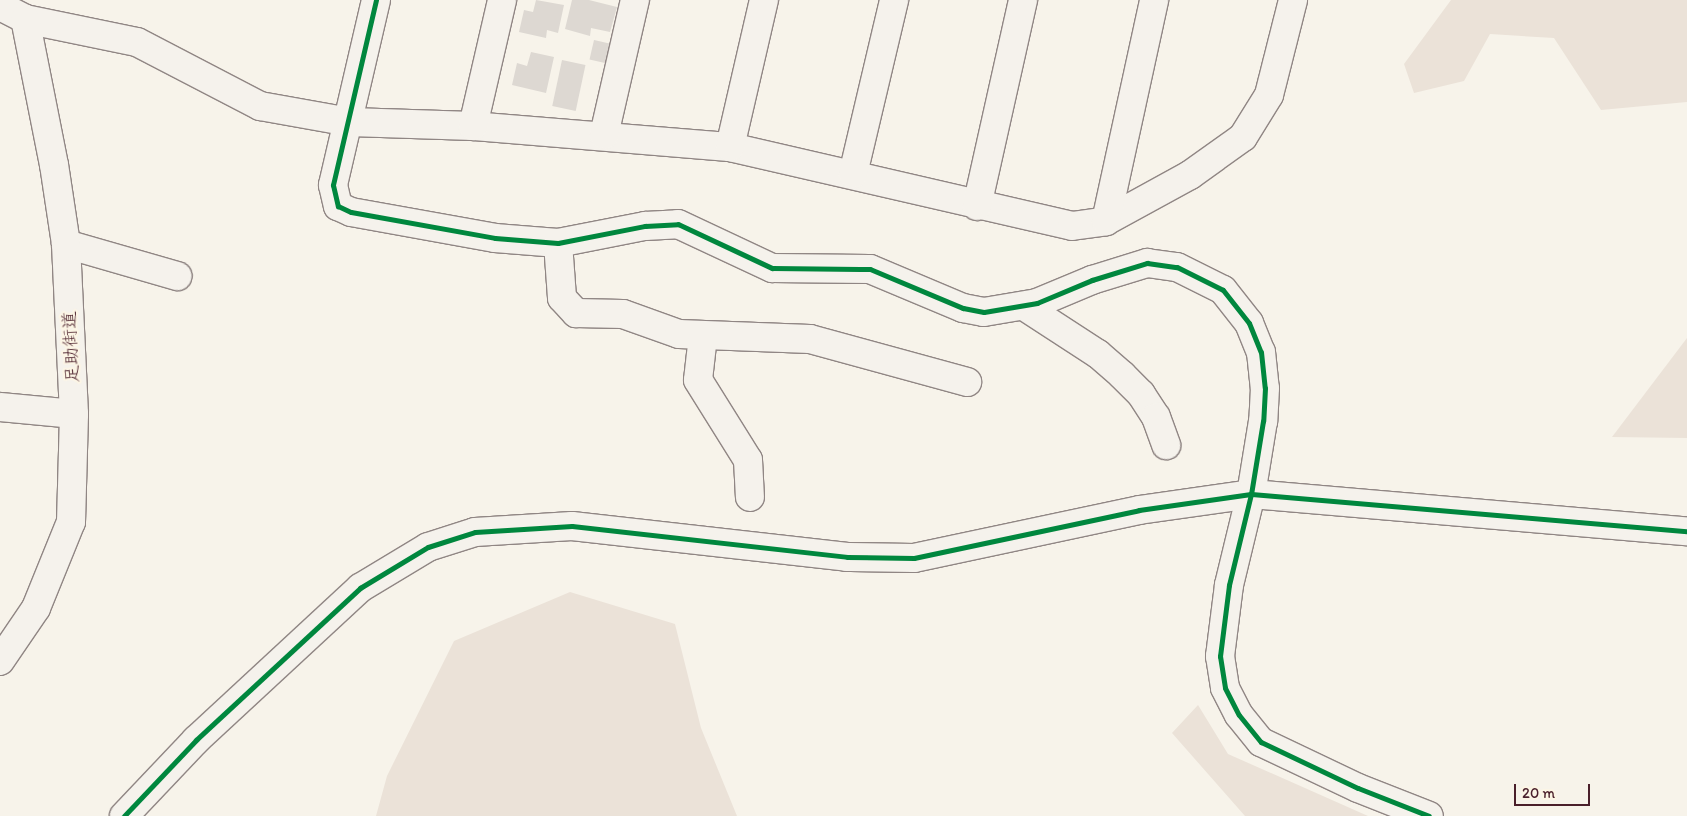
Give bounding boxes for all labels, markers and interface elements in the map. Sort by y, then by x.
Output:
street label: 足助街道 [58,310,84,384]
scale bar [1517,774,1593,806]
text: 20 m [1522,784,1555,802]

